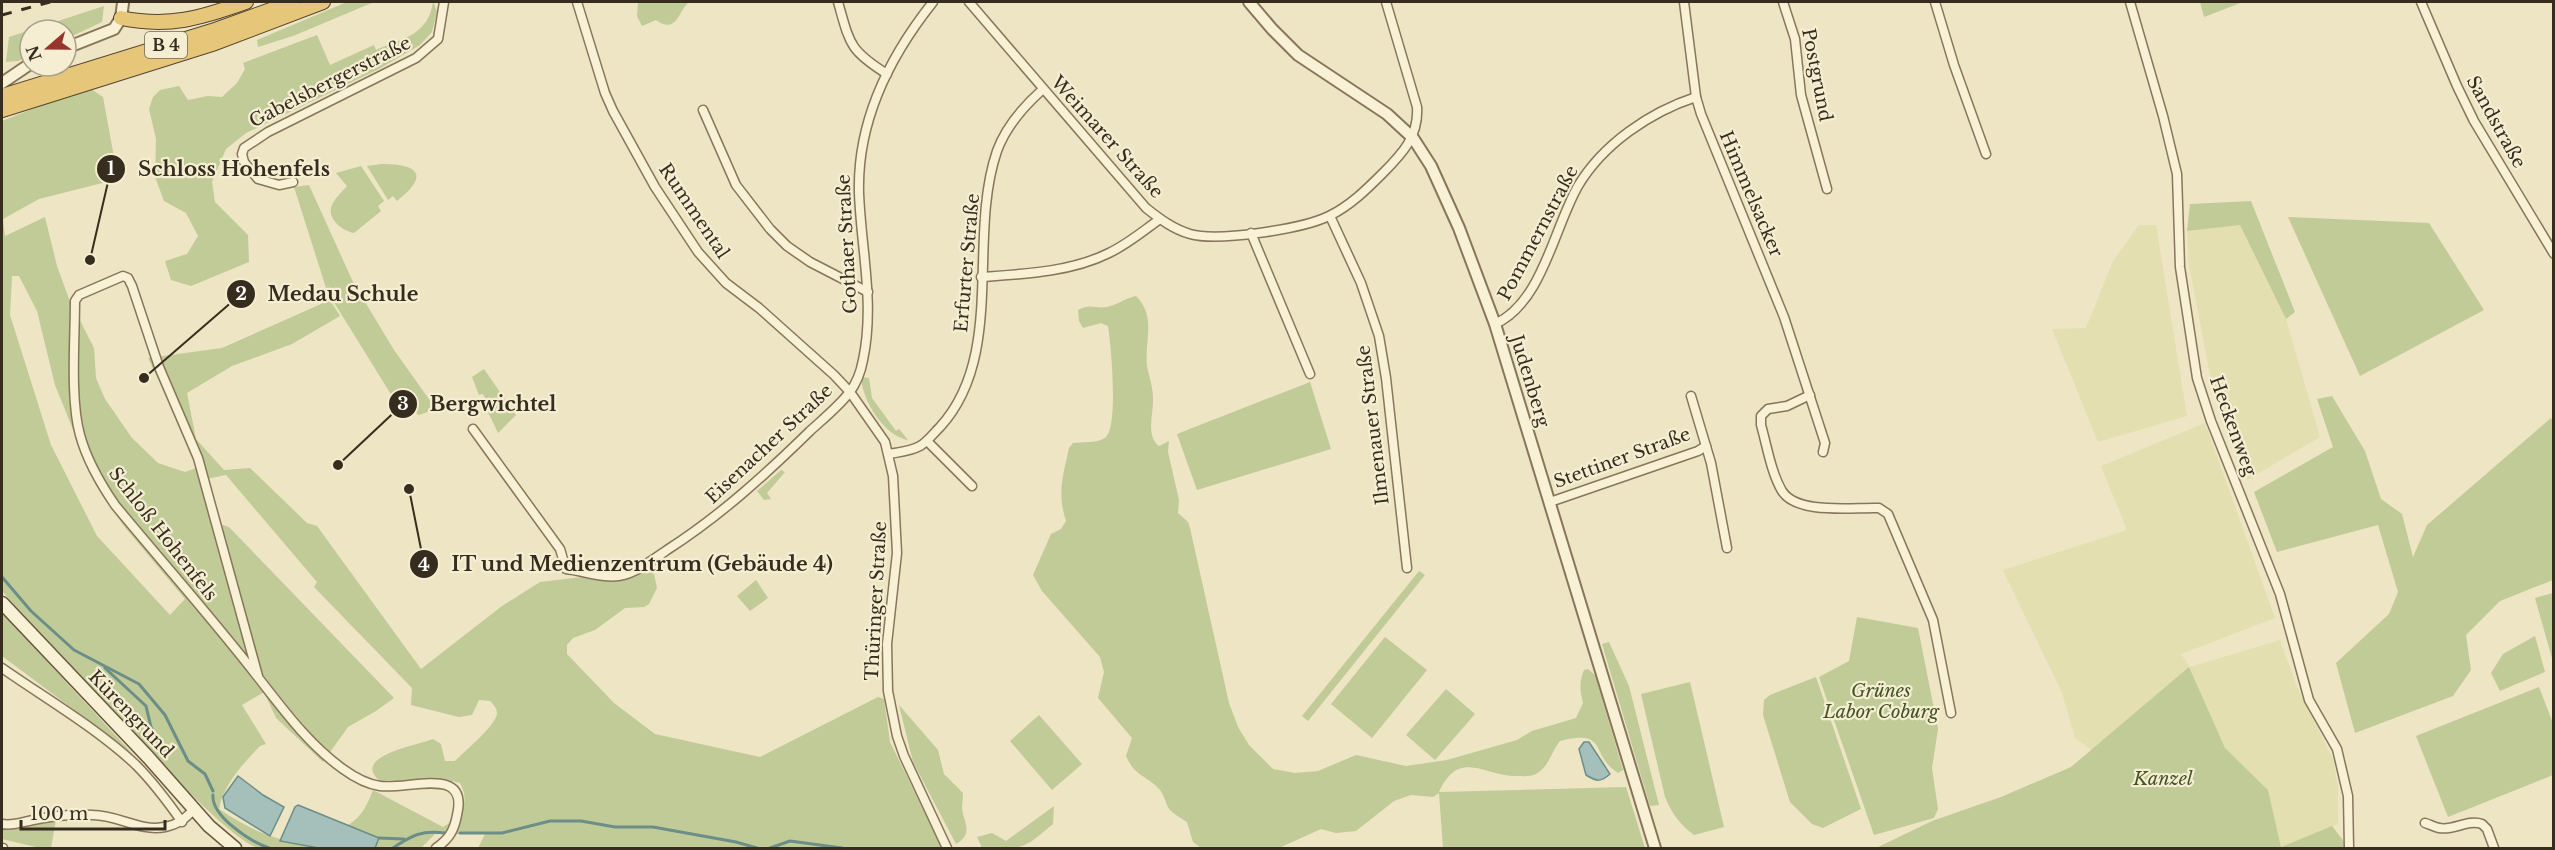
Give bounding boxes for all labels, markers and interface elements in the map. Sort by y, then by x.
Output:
north arrow [18,18,78,78]
street label: Postgrund [1797,26,1837,124]
road number: B 4 [145,32,187,58]
street label: Gabelsbergerstraße [246,32,414,132]
text: N [22,43,46,64]
street label: Weimarer Straße [1046,71,1168,203]
street label: Sandstraße [2462,72,2530,172]
street label: Himmelsacker [1715,128,1788,261]
callout: Schloss Hohenfels [96,150,342,188]
text: Schloss Hohenfels [138,157,330,181]
text: 1 [107,158,115,180]
street label: Rummental [654,159,734,263]
street label: Pommernstraße [1493,162,1583,304]
street label: Gothaer Straße [832,174,862,314]
street label: Erfurter Straße [950,193,984,333]
callout: Medau Schule [226,275,430,313]
text: Medau Schule [268,282,418,306]
text: 2 [235,283,247,305]
street label: Judenberg [1505,330,1554,430]
street label: Ilmenauer Straße [1352,344,1394,506]
street label: Heckenweg [2205,373,2261,479]
street label: Eisenacher Straße [701,380,837,508]
callout: Bergwichtel [388,385,569,423]
text: Bergwichtel [430,392,556,416]
text: 3 [397,393,409,415]
street label: Stettiner Straße [1551,423,1693,493]
street label: Schloß Hohenfels [104,463,222,605]
street label: Thüringer Straße [861,521,891,681]
callout: IT und Medienzentrum (Gebäude 4) [409,545,845,583]
text: IT und Medienzentrum (Gebäude 4) [451,552,833,576]
text: 4 [418,554,430,576]
street label: Kürengrund [84,666,178,762]
park label: Grünes Labor Coburg [1822,680,1940,723]
park label: Kanzel [2132,768,2193,790]
scale bar [21,793,165,831]
text: 100 m [30,803,88,825]

